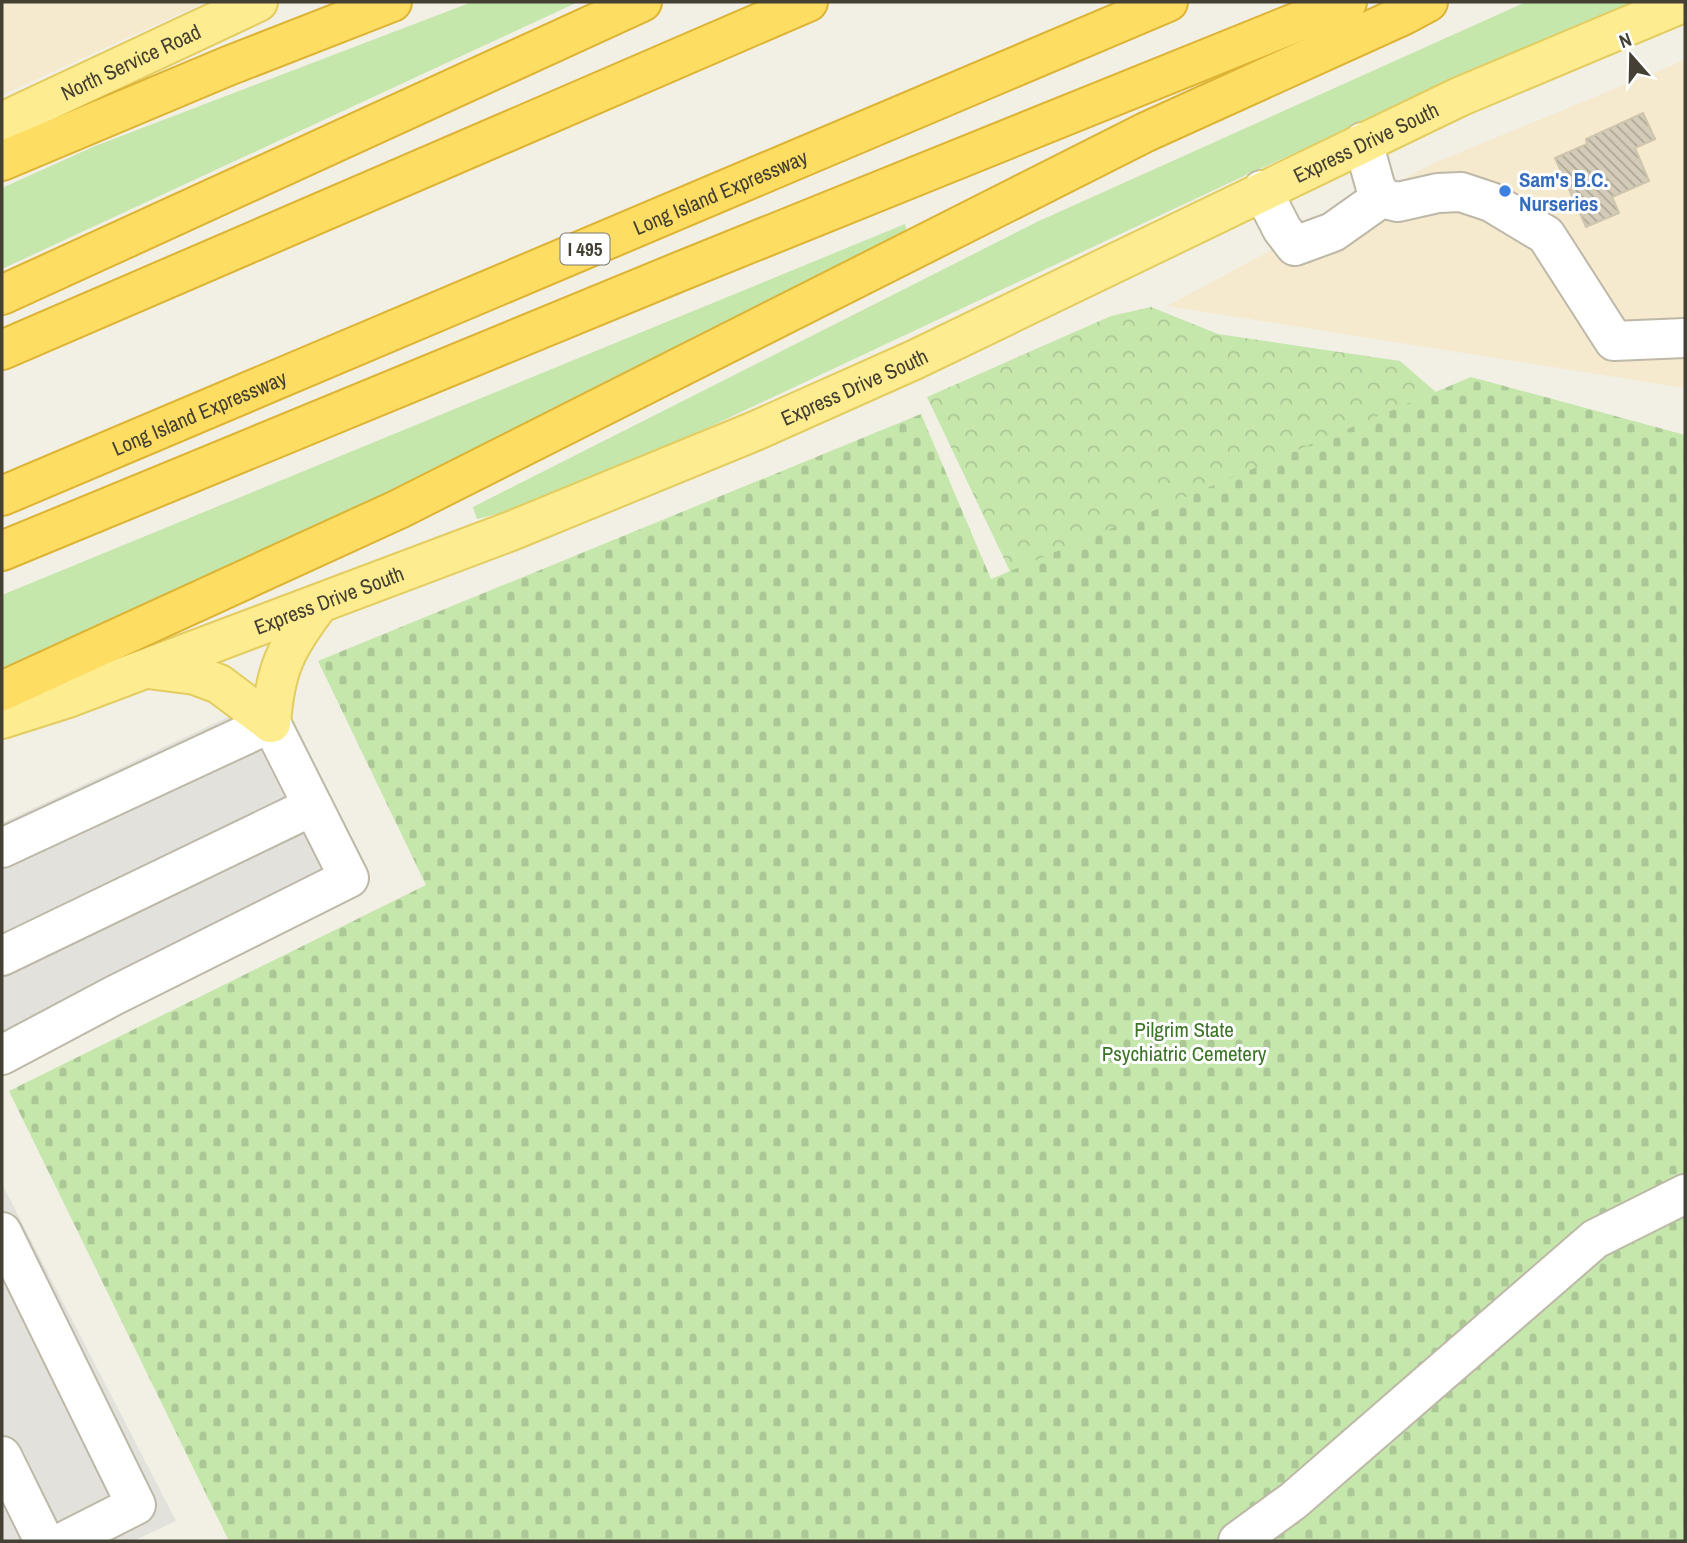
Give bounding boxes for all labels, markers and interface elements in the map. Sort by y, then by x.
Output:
street label: North Service Road [56,16,205,107]
north arrow [1596,21,1666,91]
text: N [1615,26,1635,54]
street label: Express Drive South [1288,95,1443,189]
street label: Long Island Expressway [629,142,812,242]
place label: Sam's B.C. Nurseries [1519,165,1608,218]
marker: Sam's B.C. Nurseries [1497,183,1513,199]
road number: I 495 [560,233,610,264]
street label: Express Drive South [776,341,932,432]
street label: Long Island Expressway [107,363,291,462]
street label: Express Drive South [250,558,408,641]
park label: Pilgrim State Psychiatric Cemetery [1102,1015,1267,1068]

